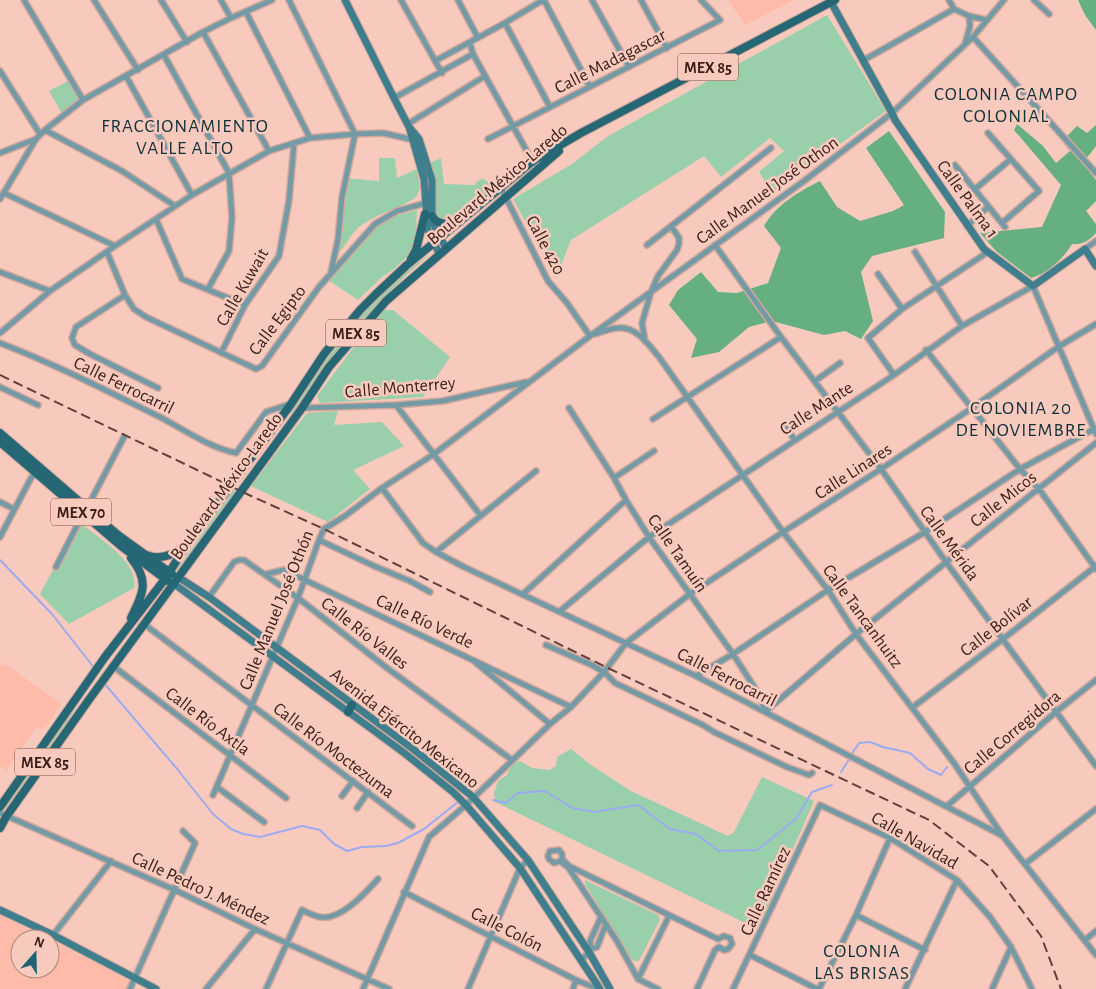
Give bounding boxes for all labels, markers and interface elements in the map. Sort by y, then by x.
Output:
street label: Calle Madagascar [552,26,669,98]
road number: MEX 85 [678,54,738,80]
district label: COLONIA CAMPO COLONIAL [934,85,1078,126]
district label: FRACCIONAMIENTO VALLE ALTO [101,117,269,158]
street label: Boulevard México-Laredo [424,121,571,248]
street label: Calle Manuel José Othon [693,133,842,248]
street label: Calle Palma 1 [933,157,1001,242]
street label: Calle 420 [522,213,568,278]
street label: Calle Kuwait [213,245,272,330]
street label: Calle Egipto [246,282,310,359]
road number: MEX 85 [326,319,386,346]
street label: Calle Ferrocarril [71,354,177,418]
street label: Calle Monterrey [344,374,456,402]
street label: Calle Mante [777,379,856,439]
district label: COLONIA 20 DE NOVIEMBRE [956,399,1086,440]
street label: Boulevard México-Laredo [168,410,286,563]
street label: Calle Linares [812,440,895,503]
street label: Calle Micos [967,468,1040,531]
road number: MEX 70 [51,498,111,526]
street label: Calle Mérida [916,503,982,584]
street label: Calle Tamuín [644,511,711,596]
street label: Calle Manuel José Othón [237,528,317,693]
street label: Calle Tancanhuitz [819,561,906,672]
street label: Calle Río Verde [373,592,476,652]
street label: Calle Bolívar [957,593,1036,660]
street label: Calle Río Valles [317,594,411,673]
street label: Calle Ferrocarril [674,645,779,711]
street label: Avenida Ejército Mexicano [327,665,482,792]
street label: Calle Río Axtla [162,684,253,759]
street label: Calle Corregidora [961,687,1064,778]
street label: Calle Río Moctezuma [269,700,397,802]
road number: MEX 85 [15,749,75,776]
street label: Calle Navidad [868,809,961,873]
street label: Calle Ramírez [737,844,794,939]
street label: Calle Pedro J. Méndez [129,849,272,929]
street label: Calle Colón [468,904,545,956]
north arrow [10,929,60,979]
text: N [32,934,46,951]
district label: COLONIA LAS BRISAS [814,942,910,983]

